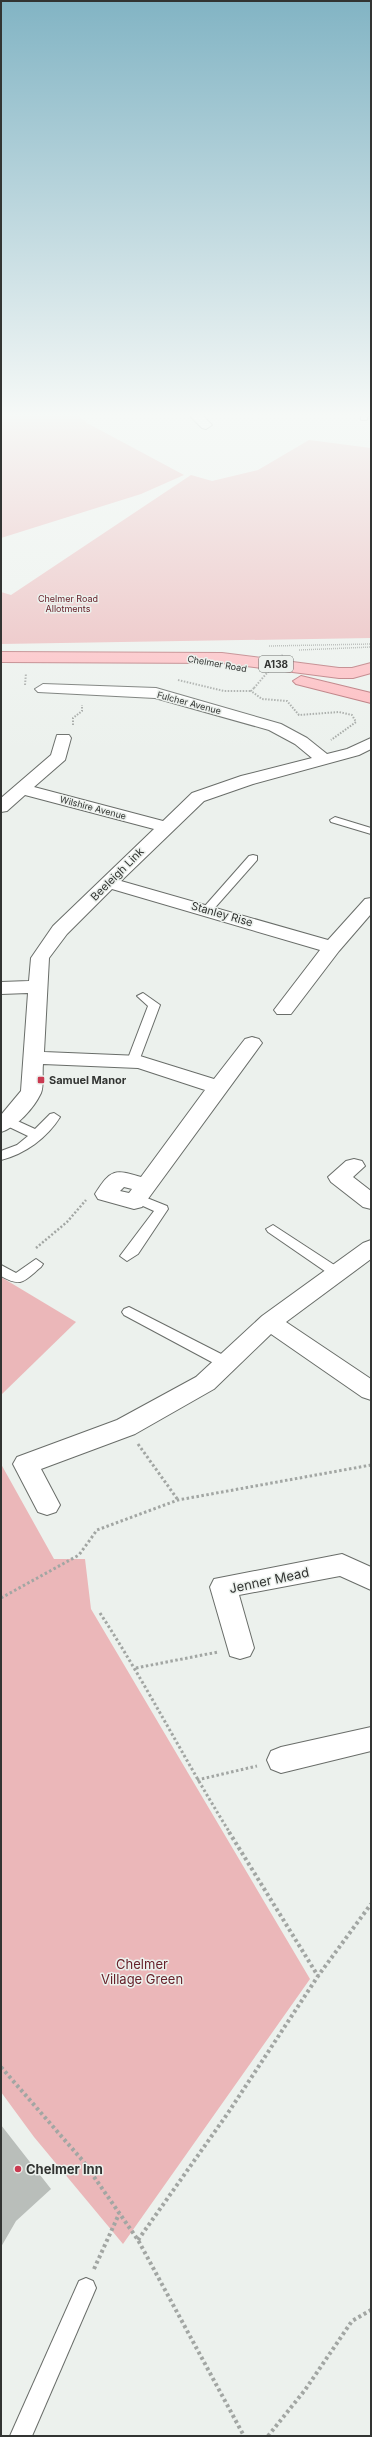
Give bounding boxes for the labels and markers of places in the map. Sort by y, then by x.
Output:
place label: Samuel Manor [49,1073,127,1087]
marker: Samuel Manor [36,1075,46,1085]
place label: Chelmer Inn [26,2161,103,2177]
marker: Chelmer Inn [13,2164,23,2174]

